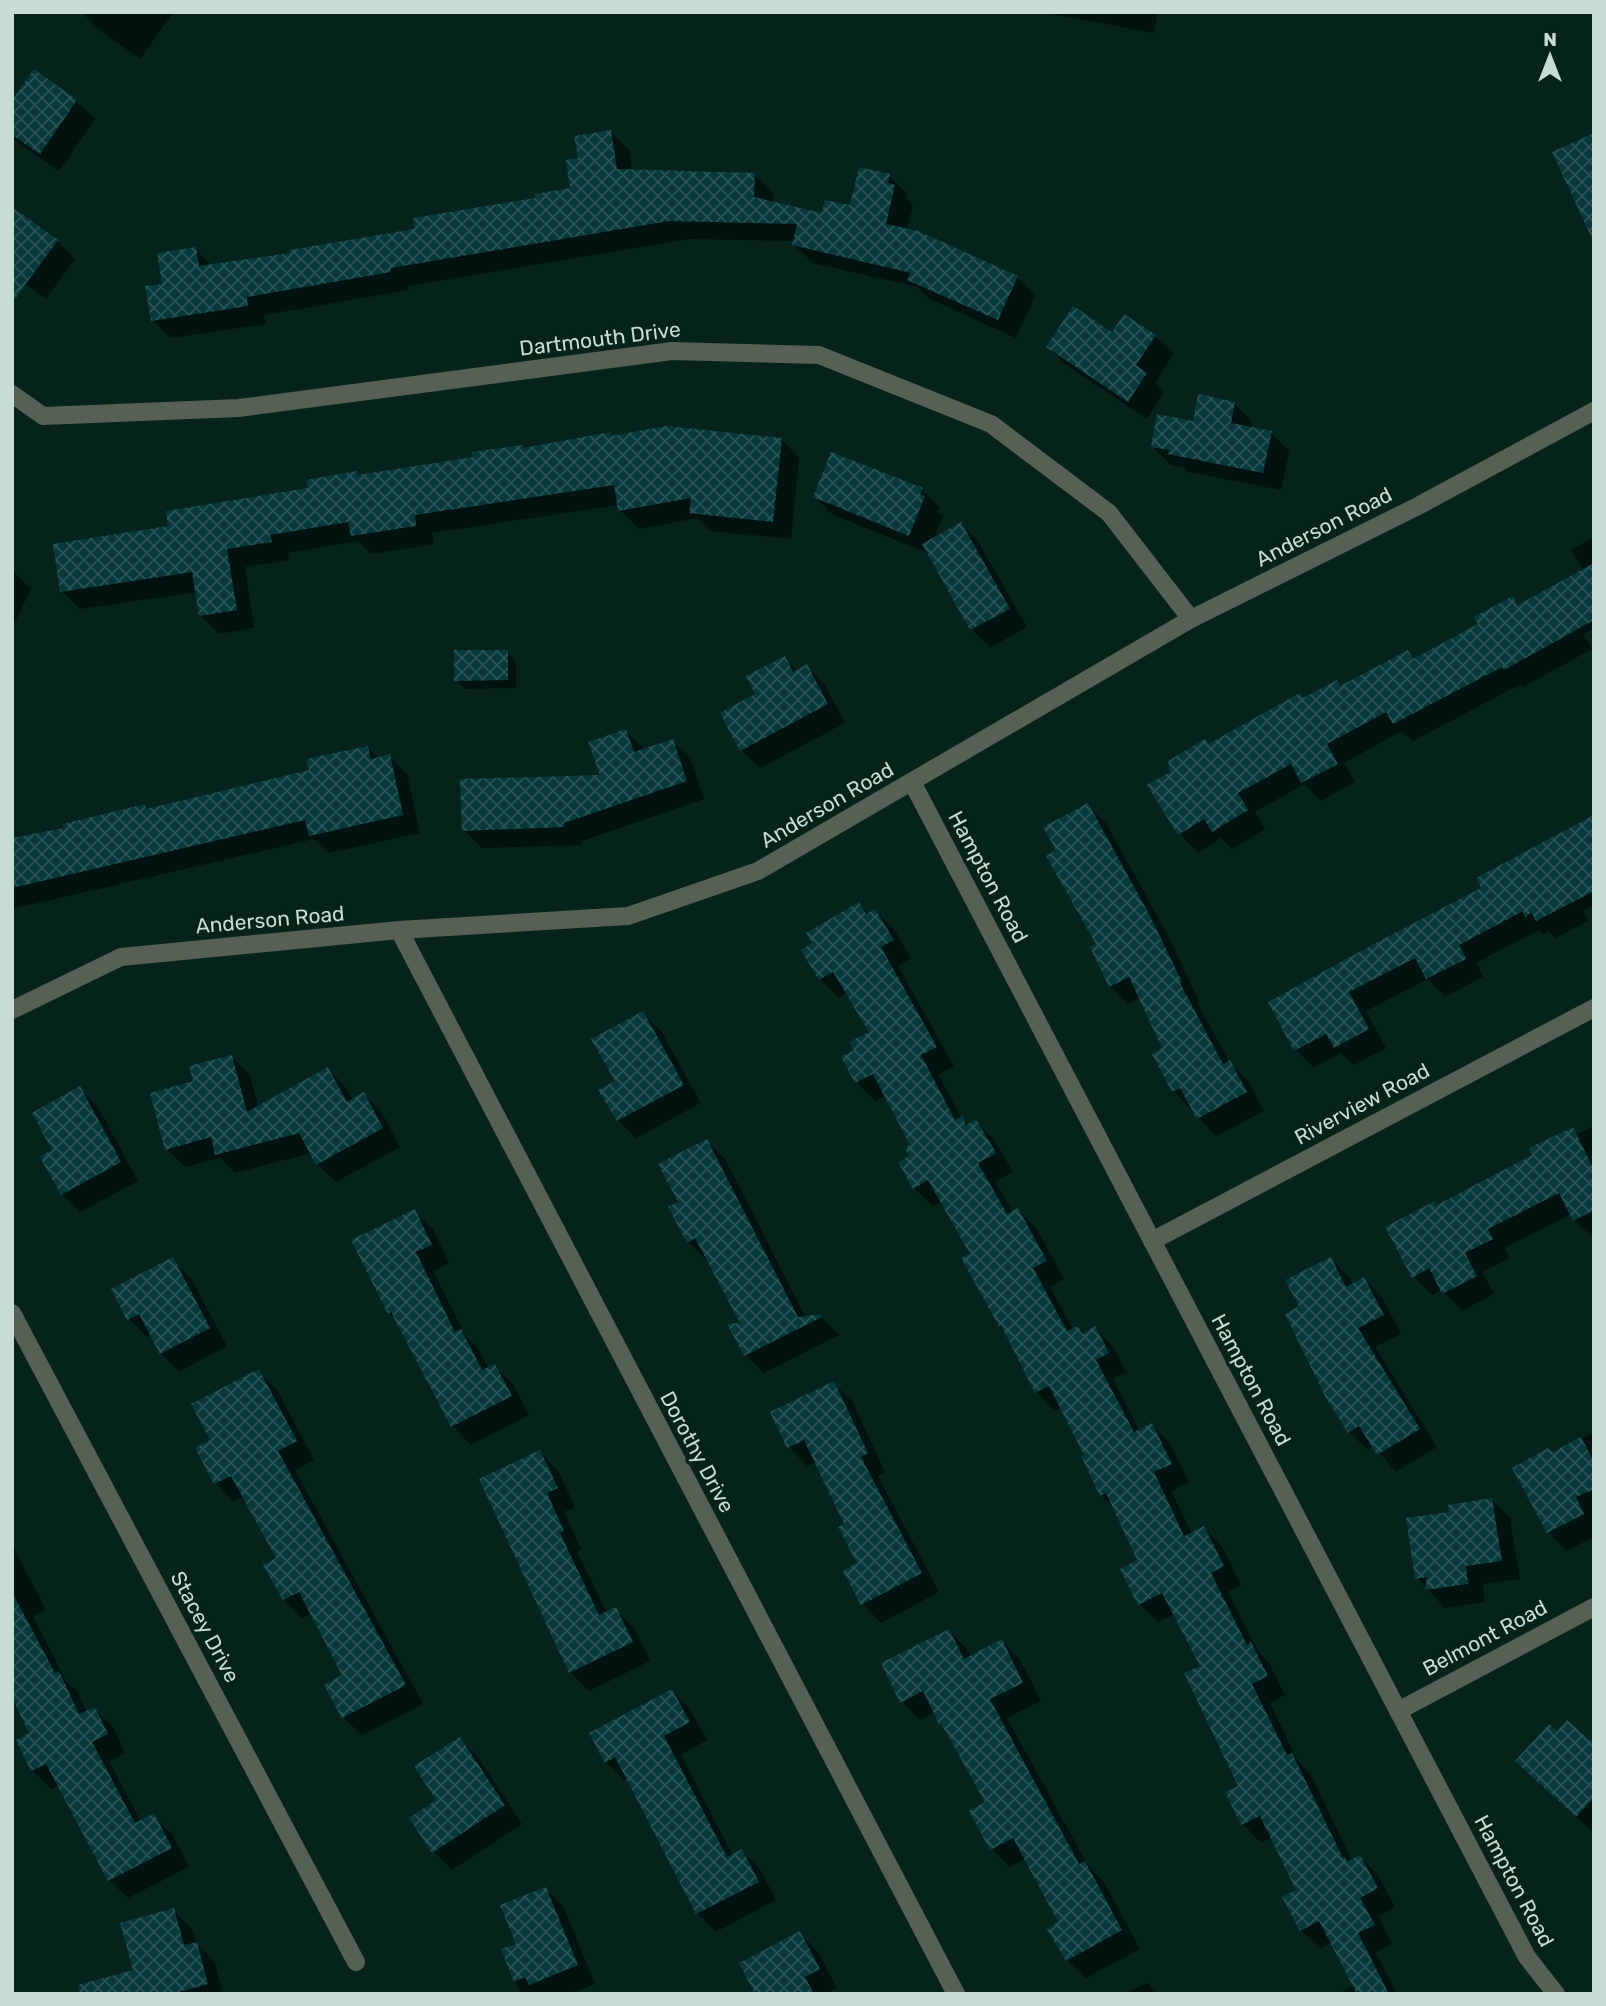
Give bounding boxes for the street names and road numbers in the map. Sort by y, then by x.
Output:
street label: Dartmouth Drive [518,316,682,361]
street label: Anderson Road [1252,481,1396,572]
street label: Anderson Road [756,756,898,853]
street label: Hampton Road [943,807,1034,947]
street label: Anderson Road [194,901,345,938]
street label: Riverview Road [1290,1057,1434,1150]
street label: Hampton Road [1206,1310,1297,1450]
street label: Dorothy Drive [655,1387,740,1517]
street label: Stacey Drive [166,1567,245,1687]
street label: Belmont Road [1418,1594,1551,1681]
street label: Hampton Road [1469,1811,1560,1951]

